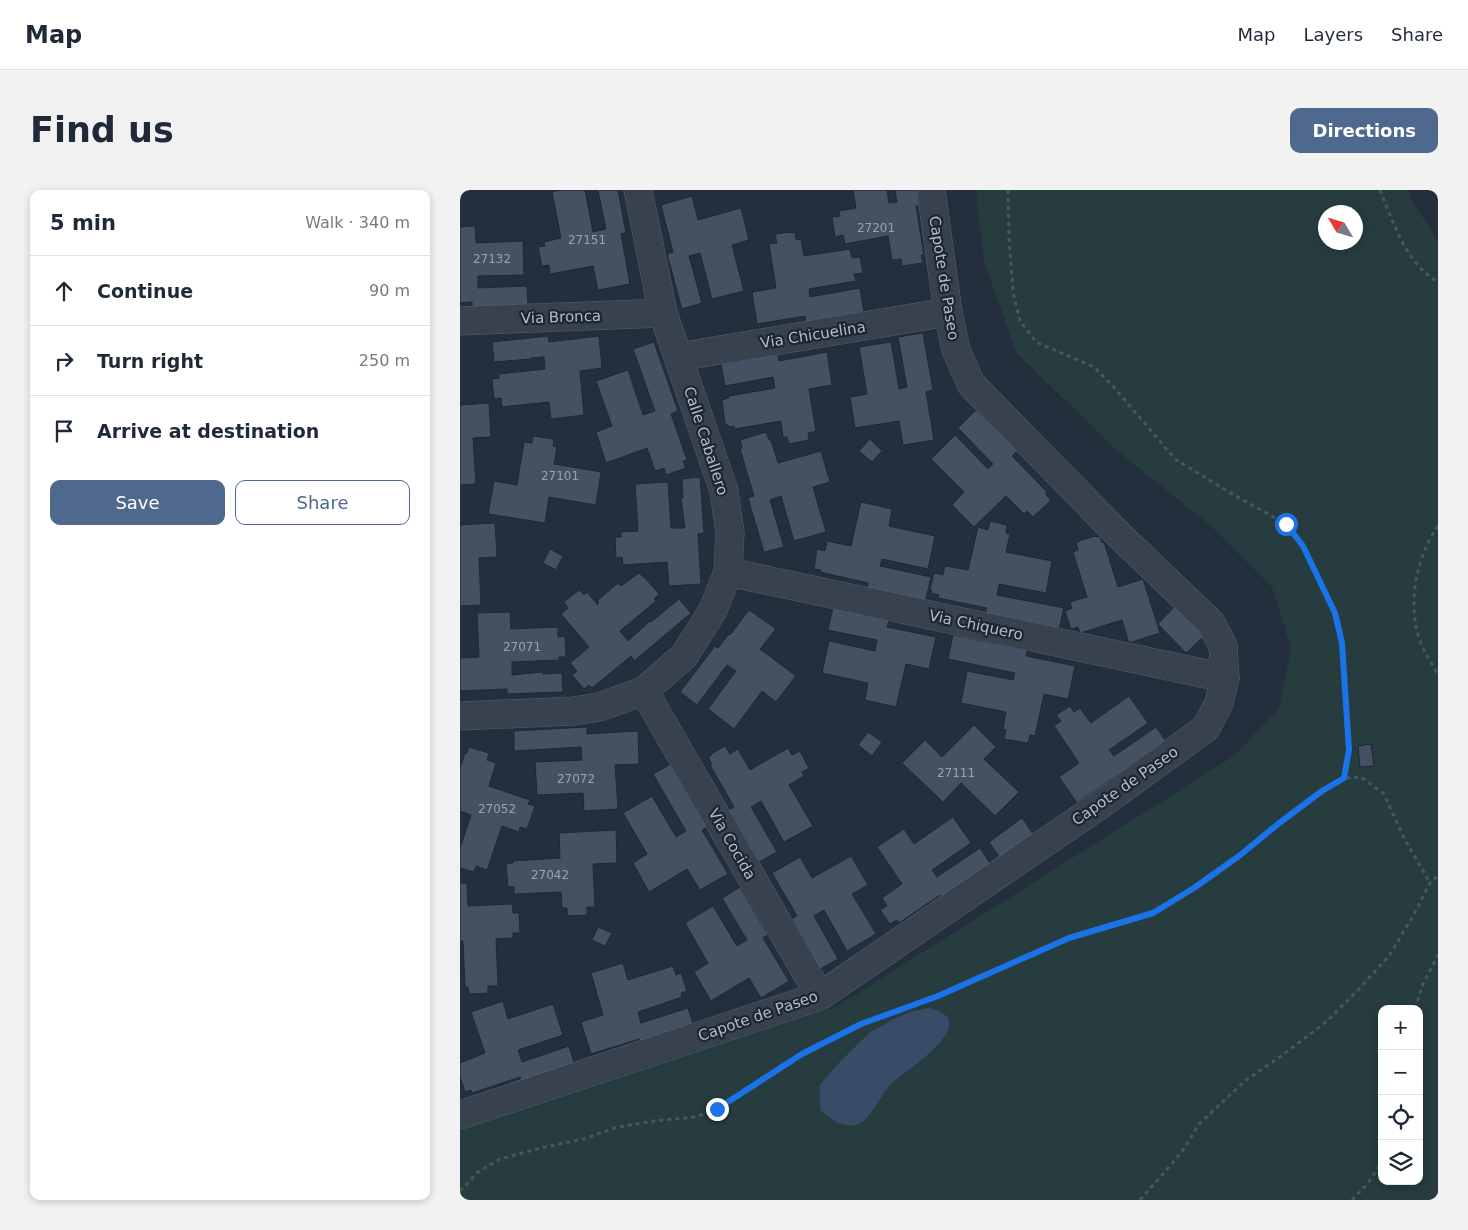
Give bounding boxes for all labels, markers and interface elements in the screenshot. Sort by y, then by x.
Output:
text: Map [25,21,82,49]
text: Map [1237,24,1275,45]
text: Layers [1303,24,1363,45]
text: Share [1391,24,1443,45]
button: Directions [1290,108,1438,153]
text: Find us [30,110,174,150]
north arrow [1318,205,1363,250]
text: 5 min [50,211,116,235]
text: Walk · 340 m [305,213,410,232]
street label: Capote de Paseo [925,215,963,341]
house number: 27201 [857,221,895,235]
house number: 27151 [568,233,606,247]
house number: 27132 [473,252,511,266]
icon: ahead [50,277,78,305]
text: Continue [97,280,193,302]
text: 90 m [369,281,410,300]
street label: Via Bronca [521,307,601,327]
street label: Via Chicuelina [759,318,867,352]
icon: right [50,347,78,375]
text: Turn right [97,350,203,372]
text: 250 m [359,351,410,370]
street label: Calle Caballero [680,384,732,498]
icon: arrive [50,417,78,445]
text: Arrive at destination [97,420,319,442]
house number: 27101 [541,469,579,483]
button: Save [50,480,225,525]
button: Share [235,480,410,525]
route start [1275,513,1298,536]
street label: Via Chiquero [927,606,1025,644]
house number: 27071 [503,640,541,654]
street label: Capote de Paseo [1068,743,1182,829]
house number: 27111 [937,766,975,780]
house number: 27072 [557,772,595,786]
house number: 27052 [478,802,516,816]
street label: Via Cocida [704,805,760,883]
house number: 27042 [531,868,569,882]
street label: Capote de Paseo [696,987,820,1045]
map controls [1378,1005,1423,1185]
button: + [1378,1005,1423,1050]
button: − [1378,1050,1423,1095]
button: locate [1378,1095,1423,1140]
route end [706,1098,729,1121]
button: layers [1378,1140,1423,1185]

